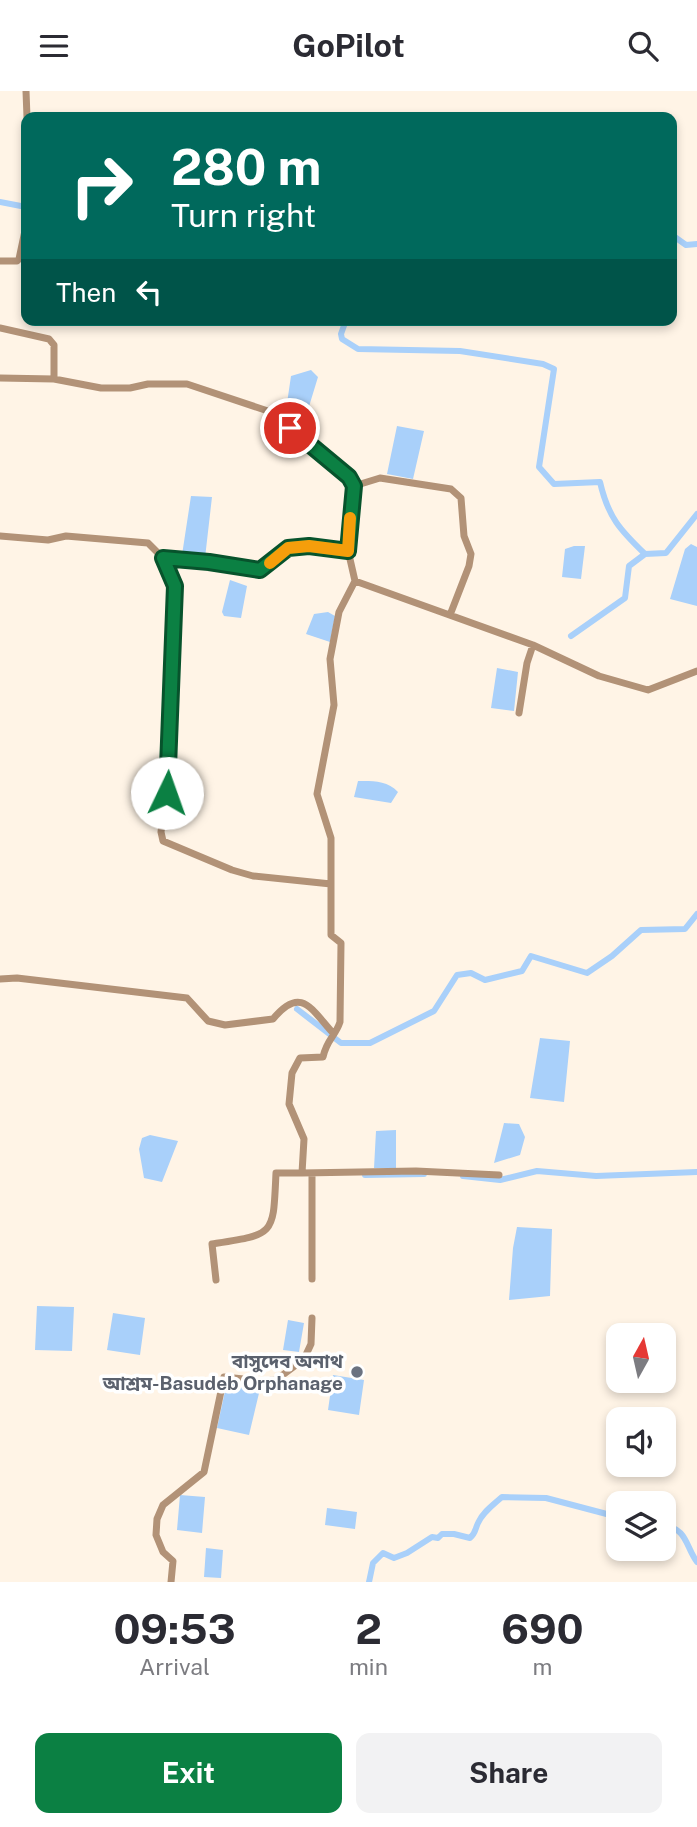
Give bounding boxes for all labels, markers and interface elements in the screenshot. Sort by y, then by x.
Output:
icon: menu [35,27,73,65]
text: GoPilot [292,27,405,64]
icon: search [624,27,662,65]
text: 280 m [171,138,321,196]
icon: right [56,140,147,231]
text: Turn right [171,197,316,234]
icon: left [130,273,168,311]
text: Then [56,277,116,308]
pin [260,398,320,458]
icon: arrive [271,409,309,447]
position arrow [130,756,204,830]
north arrow [606,1323,676,1393]
map controls [606,1323,676,1561]
place label: বাসুদেব অনাথ আশ্রম-Basudeb Orphanage [102,1350,344,1394]
marker: বাসুদেব অনাথ আশ্রম-Basudeb Orphanage [349,1364,365,1380]
button: sound [606,1407,676,1477]
button: layers [606,1491,676,1561]
text: 09:53 [113,1604,236,1653]
text: 2 [355,1604,382,1653]
text: 690 [501,1604,584,1653]
text: Arrival [139,1653,210,1680]
text: min [349,1653,388,1680]
text: m [533,1653,552,1680]
button: Exit [35,1733,342,1813]
button: Share [356,1733,662,1813]

